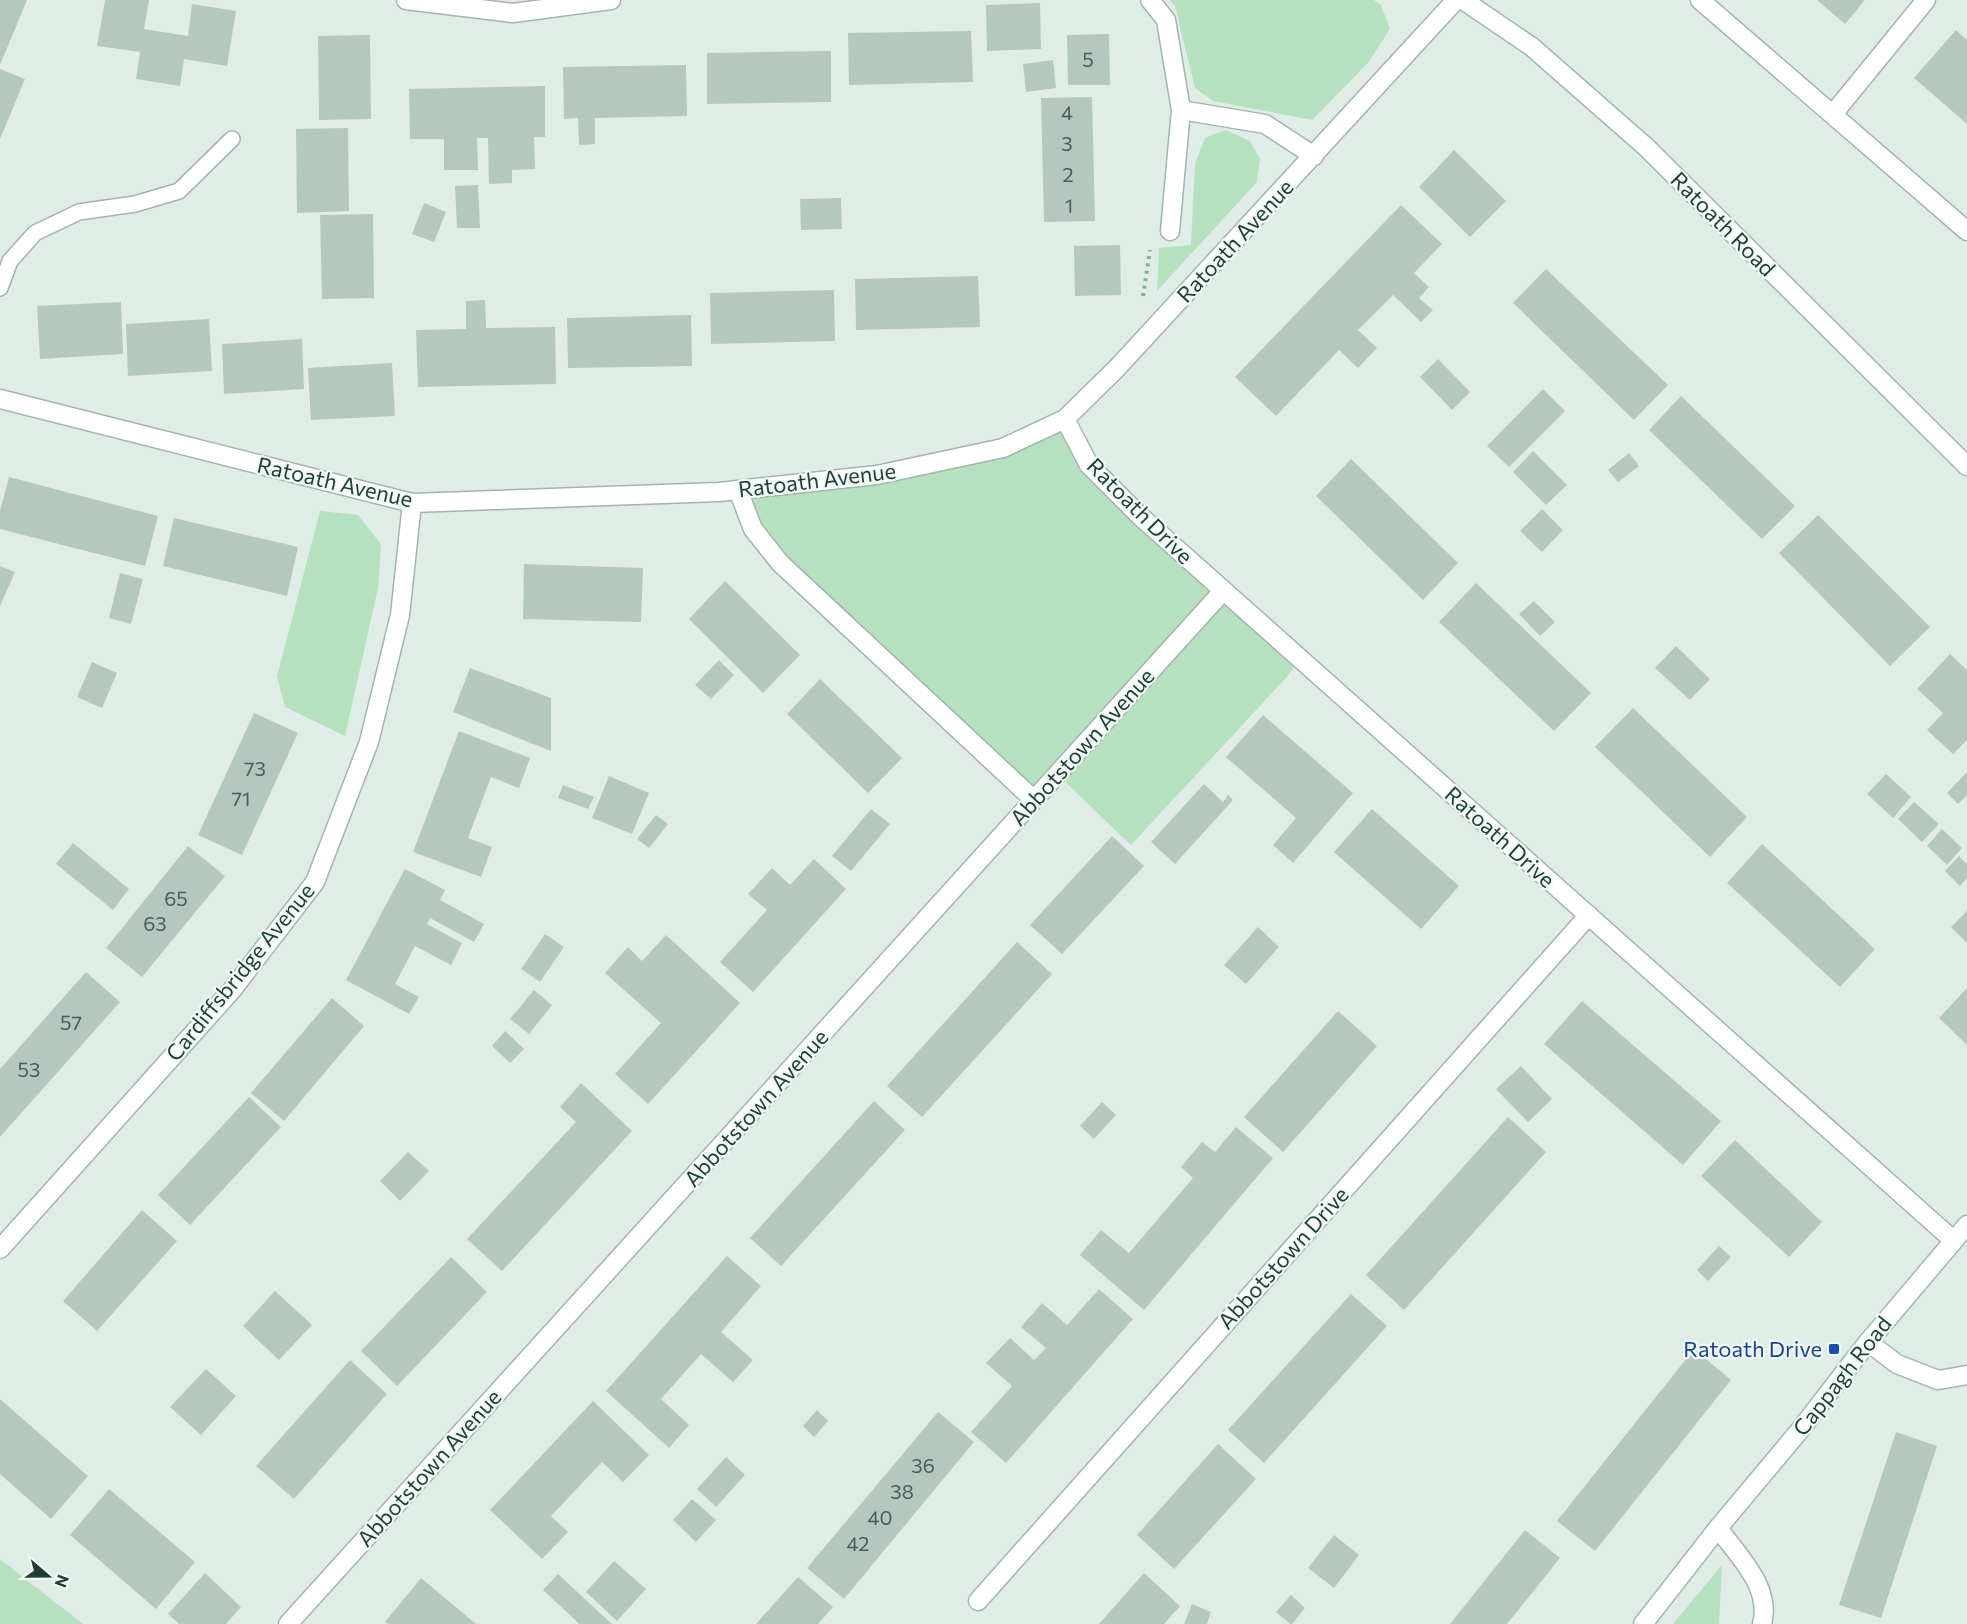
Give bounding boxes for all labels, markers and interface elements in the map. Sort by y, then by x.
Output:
house number: 5 [1082,47,1094,71]
house number: 4 [1061,100,1073,124]
house number: 3 [1061,131,1073,155]
house number: 2 [1062,162,1074,186]
street label: Ratoath Road [1665,166,1781,282]
street label: Ratoath Avenue [1171,173,1299,308]
house number: 1 [1065,193,1073,217]
street label: Ratoath Avenue [255,450,416,513]
street label: Ratoath Drive [1082,452,1199,569]
street label: Ratoath Avenue [736,456,897,503]
street label: Abbotstown Avenue [1004,662,1159,831]
house number: 73 [244,756,266,780]
street label: Ratoath Drive [1440,780,1561,893]
house number: 71 [231,786,251,810]
street label: Cardiffsbridge Avenue [160,877,320,1066]
house number: 65 [164,886,188,910]
house number: 63 [143,911,167,935]
house number: 57 [60,1010,82,1034]
street label: Abbotstown Avenue [678,1023,833,1192]
house number: 53 [18,1057,40,1081]
street label: Abbotstown Drive [1212,1181,1354,1334]
street label: Cappagh Road [1787,1311,1897,1441]
place label: Ratoath Drive [1683,1335,1822,1362]
marker: Ratoath Drive [1827,1342,1841,1356]
street label: Abbotstown Avenue [351,1383,506,1552]
house number: 36 [911,1453,935,1477]
house number: 38 [890,1479,914,1503]
house number: 40 [867,1505,893,1529]
house number: 42 [847,1531,869,1555]
north arrow [18,1546,78,1606]
text: N [52,1572,74,1590]

